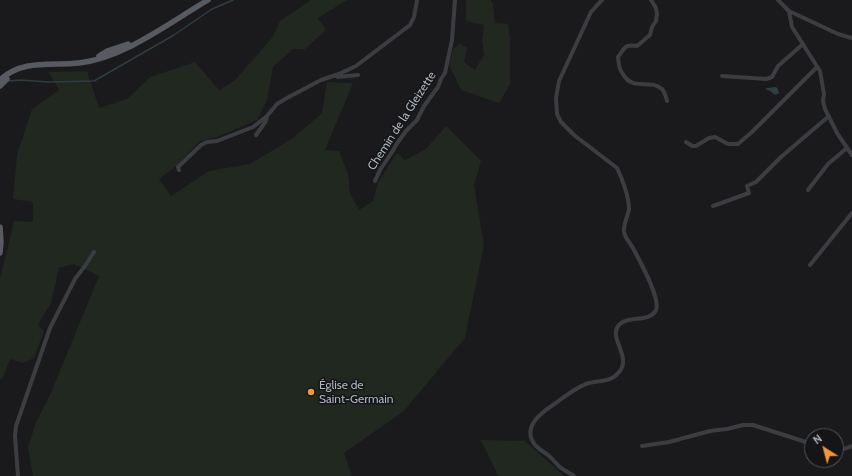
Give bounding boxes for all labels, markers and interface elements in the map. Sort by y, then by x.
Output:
street label: Chemin de la Gleizette [365,69,439,173]
place label: Église de Saint-Germain [319,378,394,406]
marker: Église de Saint-Germain [306,387,316,397]
north arrow [804,428,844,468]
text: N [810,431,825,447]

